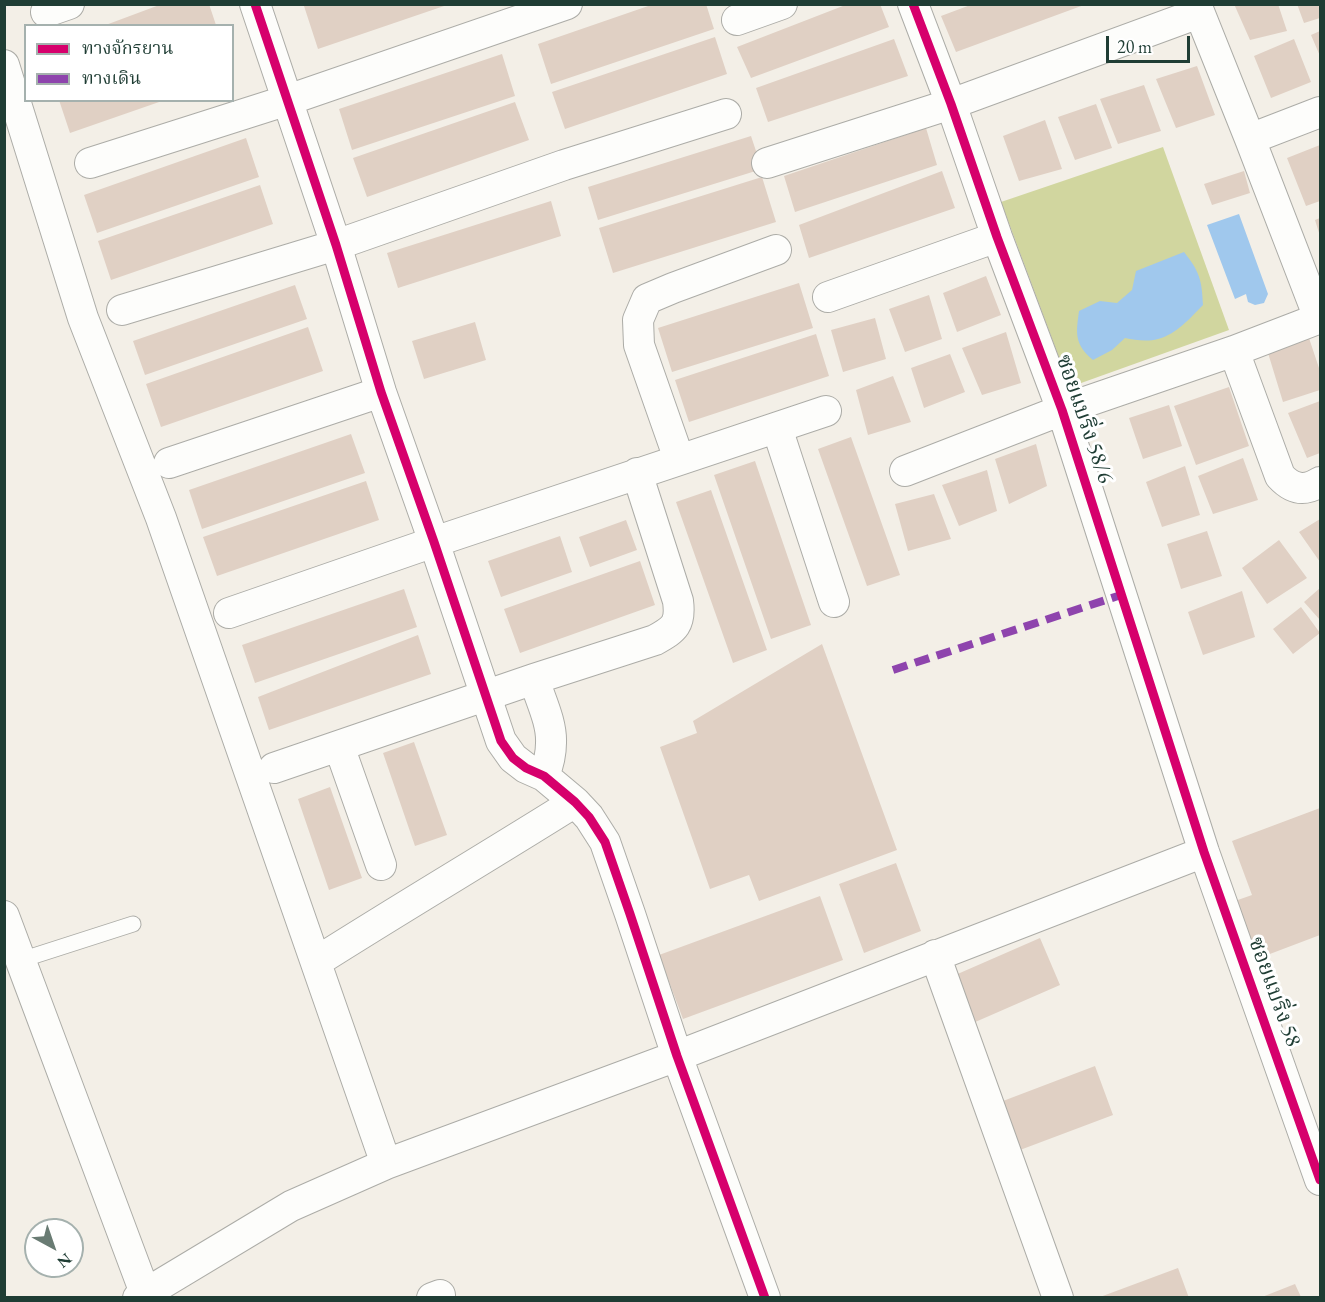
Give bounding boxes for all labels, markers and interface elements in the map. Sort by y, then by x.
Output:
legend [24,24,234,102]
scale bar [1109,24,1193,62]
text: 20 m [1117,35,1152,58]
text: ทางจักรยาน [82,36,173,59]
text: ทางเดิน [82,66,141,89]
street label: ซอยแบริ่ง 58/6 [1050,351,1118,487]
street label: ซอยแบริ่ง 58 [1242,934,1306,1050]
north arrow [24,1218,84,1278]
text: N [53,1248,76,1273]

